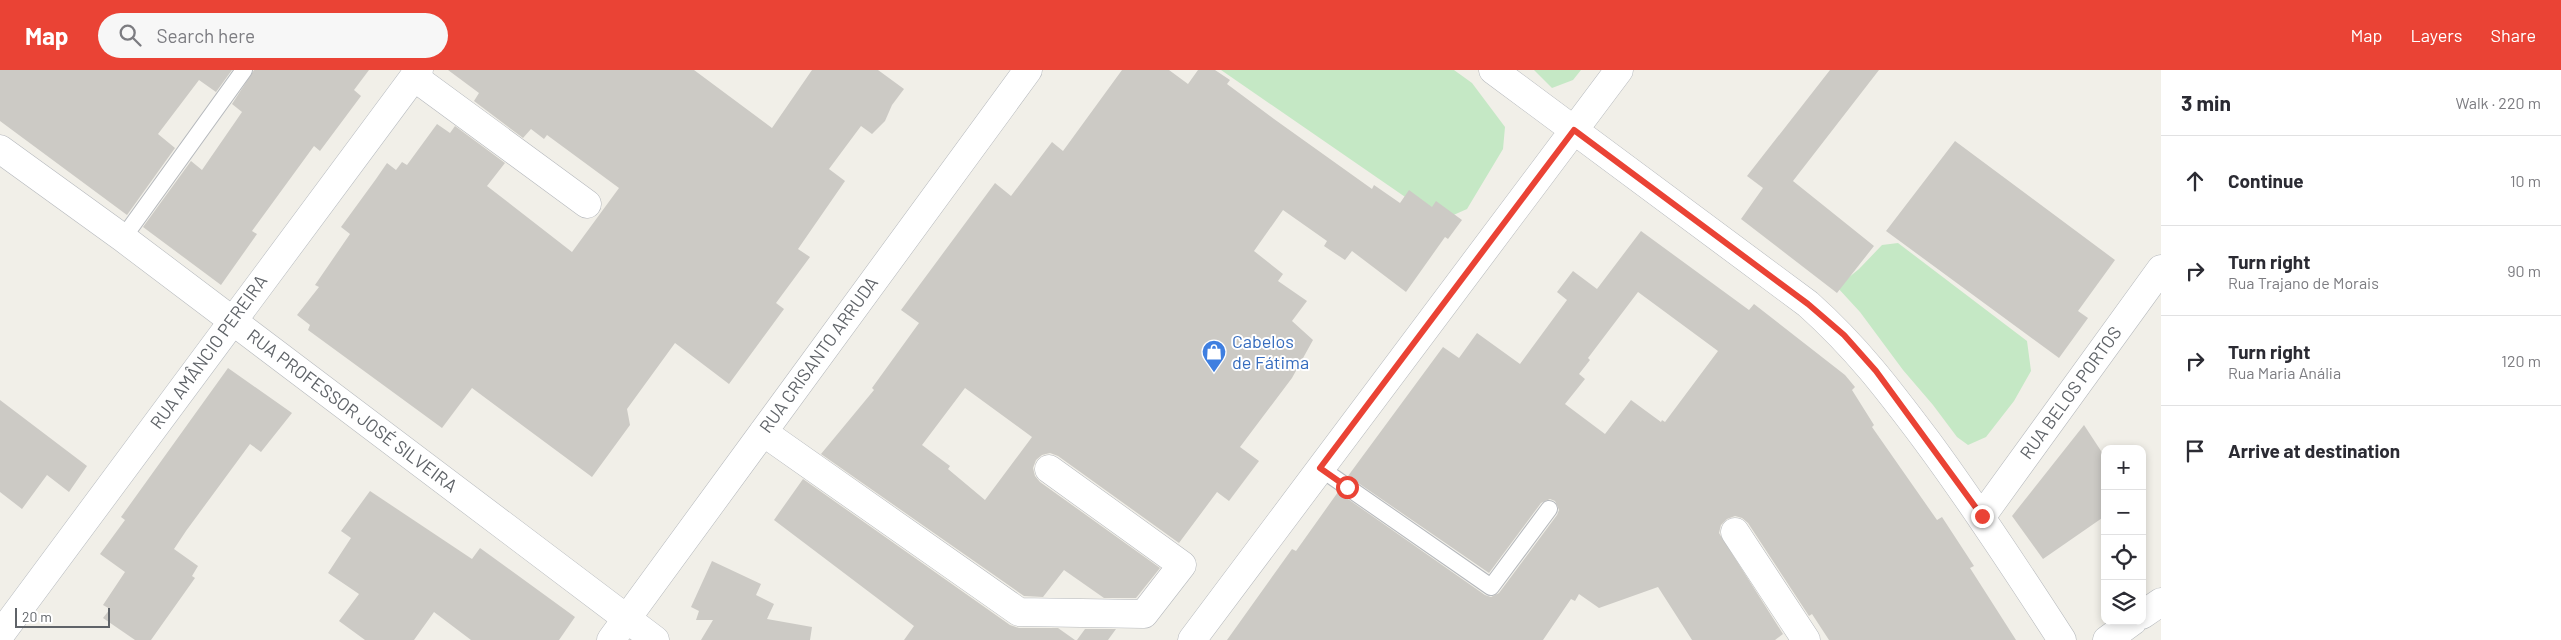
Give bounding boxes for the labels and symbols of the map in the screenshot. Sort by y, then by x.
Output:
street label: RUA AMÂNCIO PEREIRA [145,270,272,433]
street label: RUA CRISANTO ARRUDA [754,272,882,437]
street label: RUA BELOS PORTOS [2015,322,2126,463]
street label: RUA PROFESSOR JOSÉ SILVEIRA [243,324,462,497]
place label: Cabelos de Fátima [1232,330,1309,373]
shop icon: Cabelos de Fátima [1201,339,1227,373]
route start [1336,476,1359,499]
route end [1971,505,1994,528]
scale bar [15,605,110,628]

